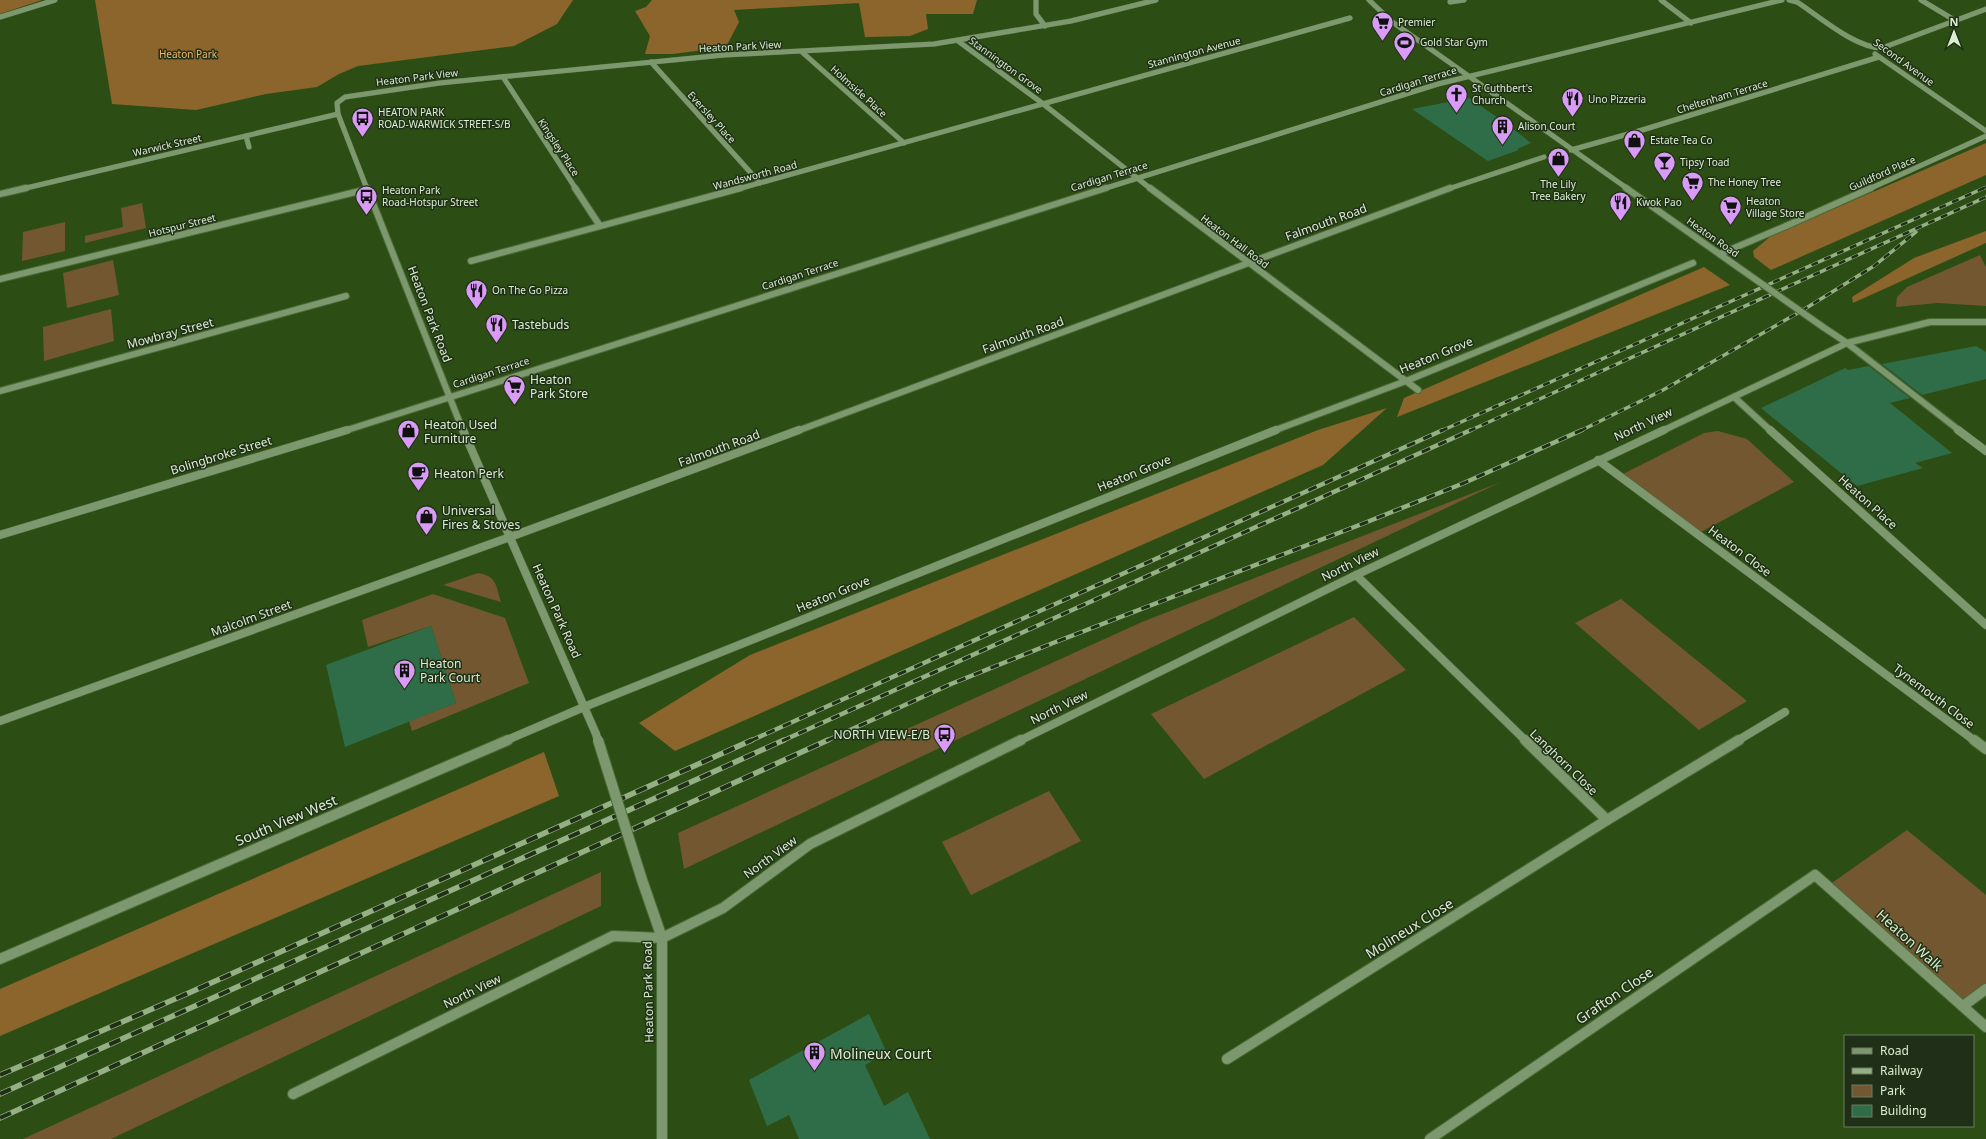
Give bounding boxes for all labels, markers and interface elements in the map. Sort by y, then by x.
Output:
supermarket icon: Premier [1370,9,1396,42]
north arrow [1934,12,1974,52]
text: N [1950,14,1958,29]
place label: Premier [1398,15,1435,29]
sports icon: Gold Star Gym [1392,29,1418,62]
street label: Stannington Grove [966,33,1046,97]
street label: Stannington Avenue [1146,33,1242,71]
place label: Gold Star Gym [1420,35,1488,49]
street label: Second Avenue [1871,35,1938,89]
street label: Heaton Park View [698,37,782,55]
park label: Heaton Park [159,47,218,61]
street label: Holmside Place [828,62,891,120]
street label: Cardigan Terrace [1378,63,1459,99]
street label: Heaton Park View [375,65,459,89]
street label: Cheltenham Terrace [1675,75,1770,117]
church icon: St Cuthbert's Church [1443,81,1469,114]
place label: St Cuthbert's Church [1472,81,1533,107]
restaurant icon: Uno Pizzeria [1560,86,1586,119]
street label: Eversley Place [685,88,739,146]
place label: Uno Pizzeria [1588,92,1646,106]
bus stop icon: HEATON PARK ROAD-WARWICK STREET-S/B [349,105,375,138]
place label: HEATON PARK ROAD-WARWICK STREET-S/B [378,105,511,131]
building icon: Alison Court [1489,113,1515,146]
street label: Kingsley Place [535,115,583,179]
place label: Alison Court [1518,119,1576,133]
shop icon: Estate Tea Co [1622,127,1648,160]
street label: Warwick Street [131,130,203,160]
place label: Estate Tea Co [1650,133,1713,147]
shop icon: The Lily Tree Bakery [1545,145,1571,178]
bar icon: Tipsy Toad [1652,149,1678,182]
street label: Guildford Place [1846,152,1918,194]
place label: Tipsy Toad [1680,155,1729,169]
street label: Wandsworth Road [712,157,798,193]
street label: Cardigan Terrace [1069,158,1150,194]
supermarket icon: The Honey Tree [1680,169,1706,202]
place label: The Honey Tree [1708,175,1781,189]
place label: The Lily Tree Bakery [1530,177,1586,203]
bus stop icon: Heaton Park Road-Hotspur Street [353,183,379,216]
place label: Heaton Park Road-Hotspur Street [382,183,478,209]
restaurant icon: Kwok Pao [1608,189,1634,222]
supermarket icon: Heaton Village Store [1718,194,1744,227]
place label: Heaton Village Store [1746,194,1805,220]
place label: Kwok Pao [1636,195,1682,209]
street label: Falmouth Road [1283,199,1369,245]
street label: Hotspur Street [147,210,217,240]
street label: Heaton Hall Road [1198,211,1272,271]
street label: Heaton Road [1684,214,1742,260]
street label: Cardigan Terrace [760,255,840,293]
street label: Heaton Park Road [404,263,456,365]
restaurant icon: On The Go Pizza [464,277,490,310]
place label: On The Go Pizza [492,283,568,297]
restaurant icon: Tastebuds [484,311,510,344]
street label: Falmouth Road [980,312,1066,358]
street label: Mowbray Street [125,313,216,353]
place label: Tastebuds [512,316,569,333]
street label: Heaton Grove [1397,332,1475,377]
street label: Cardigan Terrace [451,353,531,391]
place label: Heaton Park Store [530,371,588,402]
supermarket icon: Heaton Park Store [502,373,528,406]
street label: North View [1611,403,1675,445]
place label: Heaton Used Furniture [424,416,497,447]
shop icon: Heaton Used Furniture [396,418,422,451]
street label: Falmouth Road [676,425,762,471]
street label: Bolingbroke Street [168,431,274,479]
street label: Heaton Grove [1095,450,1173,495]
cafe icon: Heaton Perk [405,460,431,493]
place label: Heaton Perk [434,465,505,482]
street label: Heaton Place [1835,471,1901,533]
place label: Universal Fires & Stoves [442,502,520,533]
shop icon: Universal Fires & Stoves [413,504,439,537]
street label: Heaton Close [1705,522,1775,580]
street label: North View [1318,542,1382,585]
street label: Heaton Park Road [529,561,585,661]
street label: Heaton Grove [794,571,872,616]
street label: Malcolm Street [208,595,294,640]
place label: Heaton Park Court [420,655,481,686]
building icon: Heaton Park Court [391,657,417,690]
street label: Tynemouth Close [1890,660,1978,732]
street label: North View [1027,685,1091,728]
bus stop icon: NORTH VIEW-E/B [932,721,958,754]
street label: Langhorn Close [1526,725,1602,799]
place label: NORTH VIEW-E/B [833,726,930,743]
street label: South View West [232,790,340,850]
street label: North View [740,831,801,882]
street label: Molineux Close [1361,893,1457,963]
street label: Heaton Walk [1873,905,1948,975]
street label: Heaton Park Road [639,941,657,1043]
street label: Grafton Close [1571,962,1657,1028]
street label: North View [440,969,504,1012]
legend [1844,1035,1974,1127]
building icon: Molineux Court [802,1040,828,1073]
text: Road [1880,1042,1909,1059]
place label: Molineux Court [830,1044,931,1063]
text: Railway [1880,1062,1924,1079]
text: Park [1880,1082,1906,1099]
text: Building [1880,1102,1927,1119]

